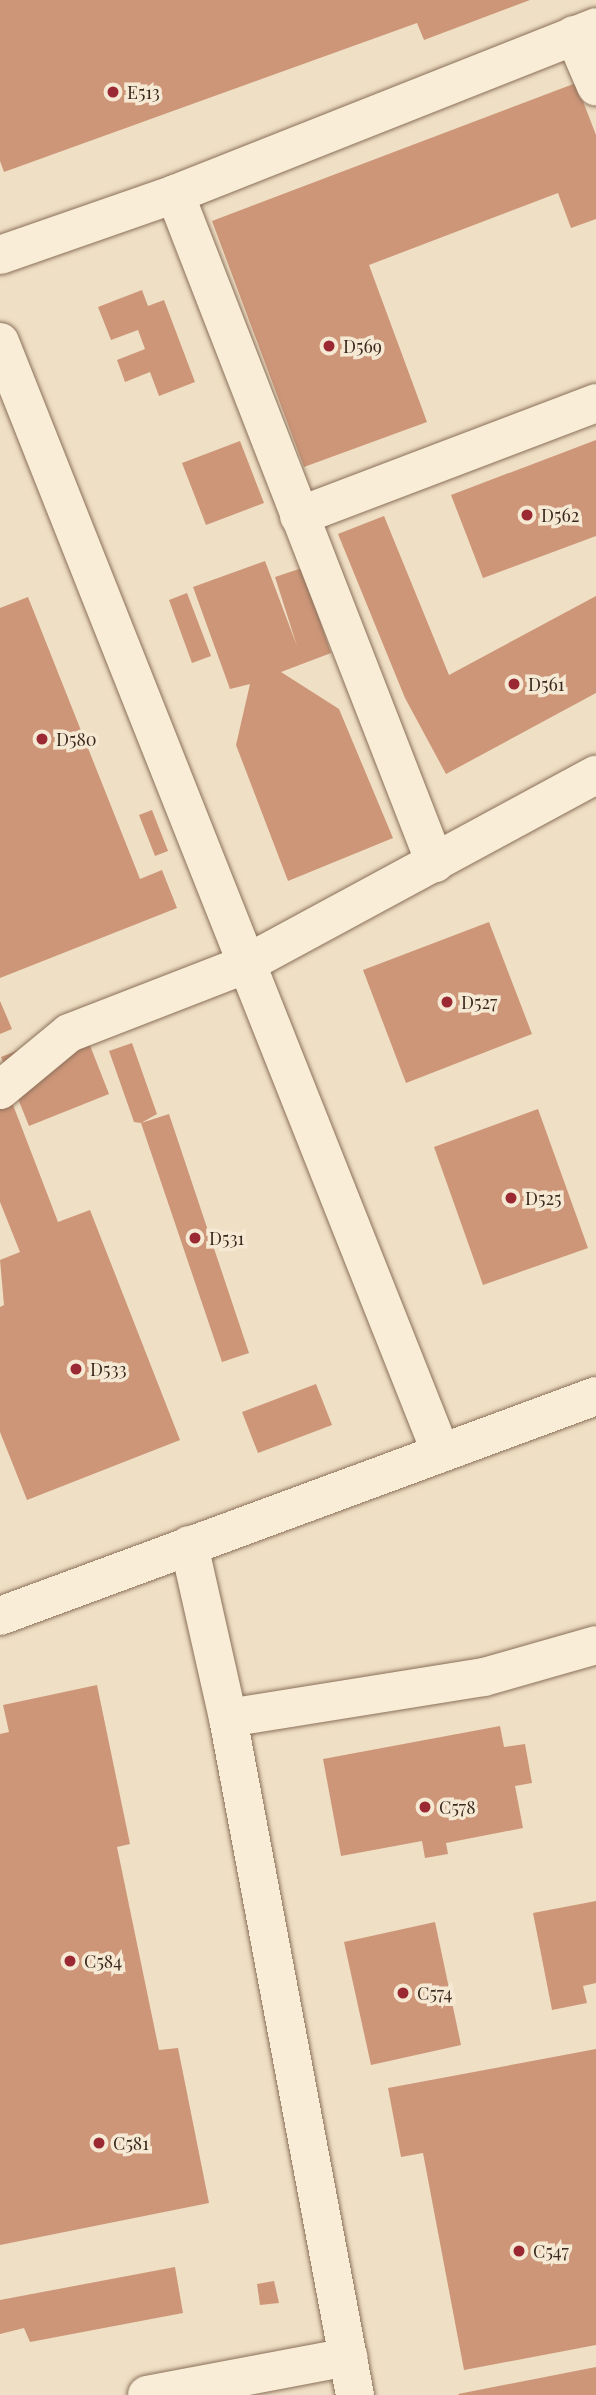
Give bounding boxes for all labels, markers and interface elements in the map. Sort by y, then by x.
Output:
place label: E513 [127,81,160,103]
marker: E513 [105,84,121,100]
place label: D569 [343,335,382,357]
marker: D569 [321,338,337,354]
place label: D562 [541,504,579,526]
marker: D562 [519,507,535,523]
place label: D561 [528,673,564,695]
marker: D561 [506,676,522,692]
place label: D580 [56,728,97,750]
marker: D580 [34,731,50,747]
place label: D527 [461,991,497,1013]
marker: D527 [439,994,455,1010]
place label: D525 [525,1187,562,1209]
marker: D525 [503,1190,519,1206]
place label: D531 [209,1227,244,1249]
marker: D531 [187,1230,203,1246]
place label: D533 [90,1358,127,1380]
marker: D533 [68,1361,84,1377]
place label: C578 [439,1796,476,1818]
marker: C578 [417,1799,433,1815]
place label: C584 [84,1950,122,1972]
marker: C584 [62,1953,78,1969]
place label: C574 [417,1982,452,2004]
marker: C574 [395,1985,411,2001]
place label: C581 [113,2132,149,2154]
marker: C581 [91,2135,107,2151]
place label: C547 [533,2240,569,2262]
marker: C547 [511,2243,527,2259]

